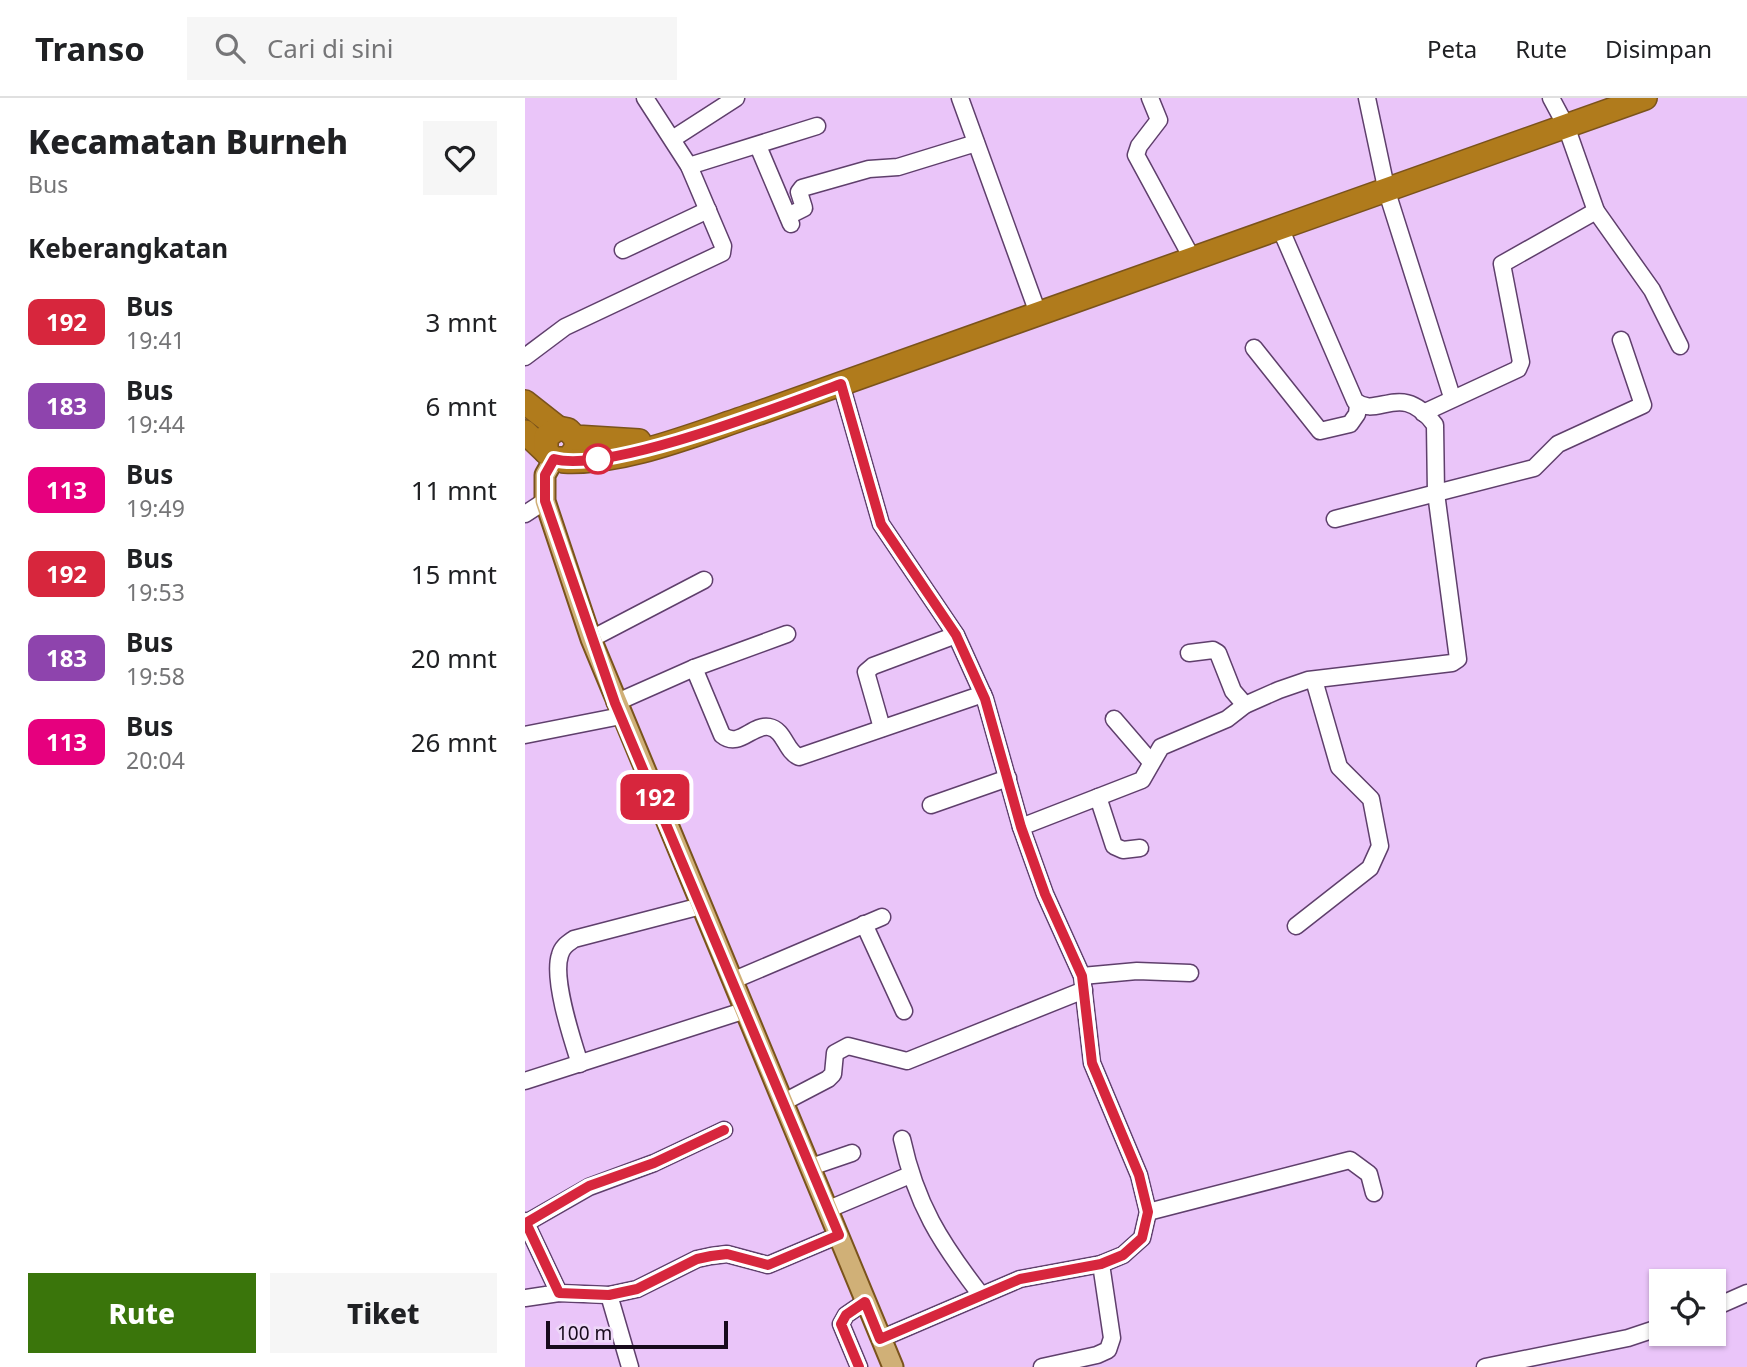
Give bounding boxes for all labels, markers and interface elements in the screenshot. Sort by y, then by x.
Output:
search box [187,17,677,80]
text: Transo [35,26,145,71]
icon: search [211,29,249,67]
text: Cari di sini [267,30,394,66]
text: Peta [1427,32,1477,65]
text: Rute [1515,32,1567,65]
text: Disimpan [1605,32,1712,65]
text: Kecamatan Burneh [28,119,348,164]
button: heart [423,121,497,195]
text: Bus [28,168,68,200]
text: Keberangkatan [28,230,228,266]
text: Bus [126,288,173,324]
text: 3 mnt [426,304,497,340]
text: 192 [46,305,87,338]
text: 19:41 [126,324,185,356]
text: Bus [126,372,173,408]
text: 6 mnt [426,388,497,424]
text: 183 [46,389,87,422]
text: 19:44 [126,408,185,440]
unlabelled marker [583,444,613,474]
text: Bus [126,456,173,492]
text: 11 mnt [411,472,497,508]
text: 113 [46,473,87,506]
text: 19:49 [126,492,185,524]
text: Bus [126,540,173,576]
text: 15 mnt [411,556,497,592]
text: 192 [46,557,87,590]
text: 19:53 [126,576,185,608]
text: Bus [126,624,173,660]
text: 20 mnt [411,640,497,676]
text: 183 [46,641,87,674]
text: 19:58 [126,660,185,692]
text: Bus [126,708,173,744]
text: 26 mnt [411,724,497,760]
text: 113 [46,725,87,758]
text: 20:04 [126,744,185,776]
line badge: 192 [615,774,695,820]
text: 192 [634,780,676,813]
map controls [1649,1269,1726,1346]
button: locate [1649,1269,1726,1346]
button: Rute [28,1273,256,1353]
button: Tiket [270,1273,497,1353]
scale bar [546,1318,728,1350]
text: 100 m [557,1320,612,1346]

